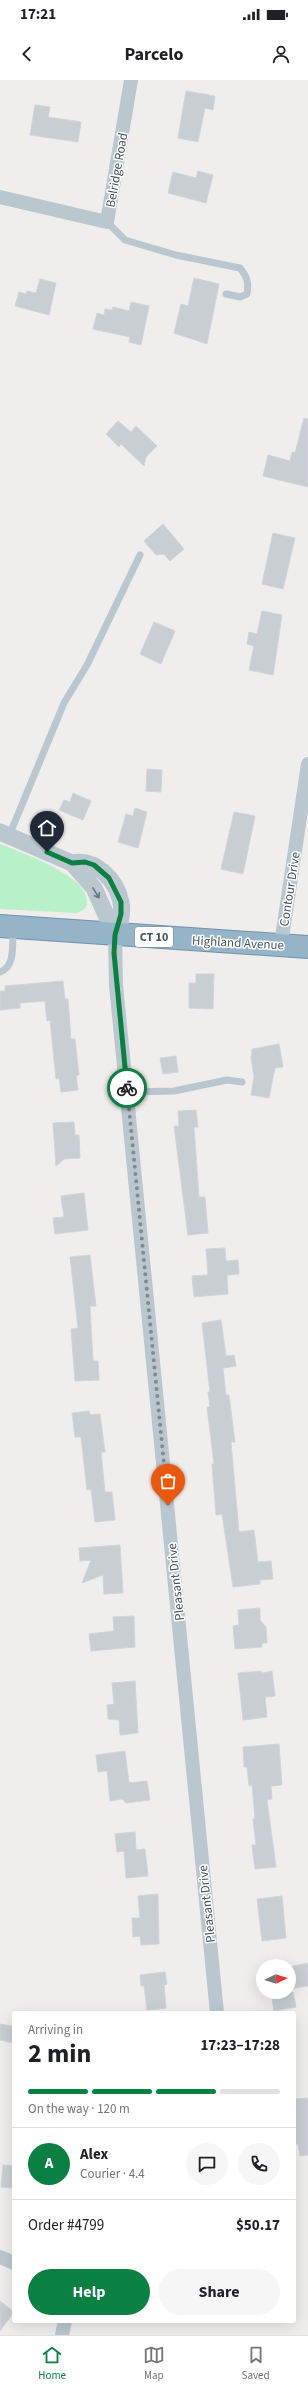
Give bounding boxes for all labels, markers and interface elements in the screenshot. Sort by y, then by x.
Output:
text: 17:21 [20,4,56,25]
text: Parcelo [125,42,184,67]
icon: back [16,43,38,65]
icon: person [270,43,292,65]
street label: Belridge Road [102,131,132,209]
pin [30,811,64,852]
icon: home [36,817,58,839]
street label: Contour Drive [275,851,305,928]
one-way arrow [93,887,101,899]
road number: CT 10 [135,927,173,947]
street label: Highland Avenue [191,932,284,954]
courier [107,1068,147,1108]
icon: bike [116,1077,138,1099]
pin [151,1464,185,1505]
icon: bag [157,1470,179,1492]
street label: Pleasant Drive [163,1542,189,1622]
street label: Pleasant Drive [194,1864,220,1944]
north arrow [256,1959,296,1999]
map controls [256,1959,296,1999]
text: Arriving in [28,2021,83,2039]
text: 2 min [28,2035,91,2072]
text: 17:23–17:28 [200,2035,280,2056]
text: On the way · 120 m [28,2100,130,2118]
button: chat [186,2143,228,2185]
button: phone [238,2143,280,2185]
text: Alex [80,2144,108,2165]
text: A [45,2153,53,2174]
text: Courier · 4.4 [80,2165,145,2183]
text: Order #4799 [28,2215,104,2236]
text: $50.17 [236,2215,280,2236]
button: Help [28,2269,150,2315]
button: Share [158,2269,280,2315]
tab: Home [38,2344,66,2383]
tab: Map [143,2344,165,2383]
tab: Saved [242,2344,270,2383]

